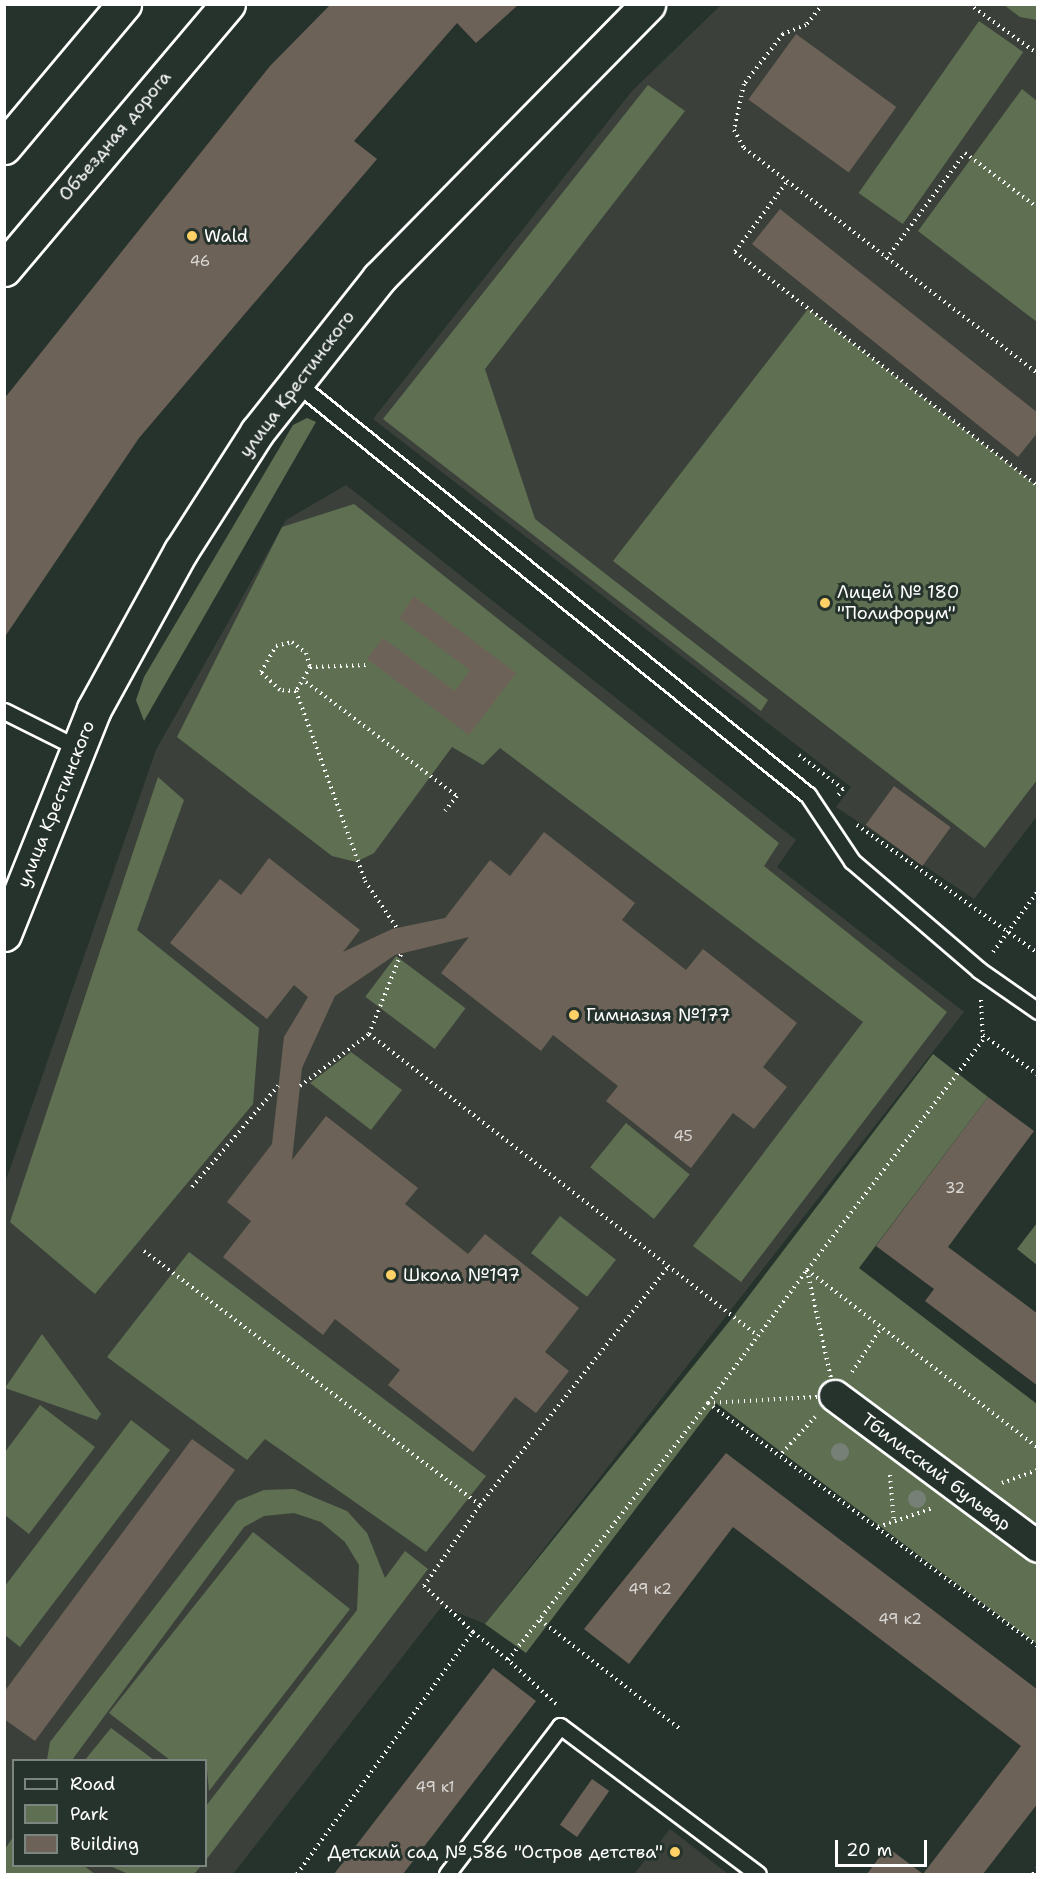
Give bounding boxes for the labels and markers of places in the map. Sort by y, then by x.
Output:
place label: Wald [204,225,248,247]
marker: Wald [185,229,199,243]
place label: Лицей № 180 "Полифорум" [837,582,959,624]
marker: Лицей № 180 "Полифорум" [818,596,832,610]
place label: Гимназия №177 [586,1004,730,1026]
marker: Гимназия №177 [567,1008,581,1022]
place label: Школа №197 [403,1264,520,1286]
marker: Школа №197 [384,1268,398,1282]
place label: Детский сад № 586 "Остров детства" [328,1841,663,1863]
marker: Детский сад № 586 "Остров детства" [668,1845,682,1859]

